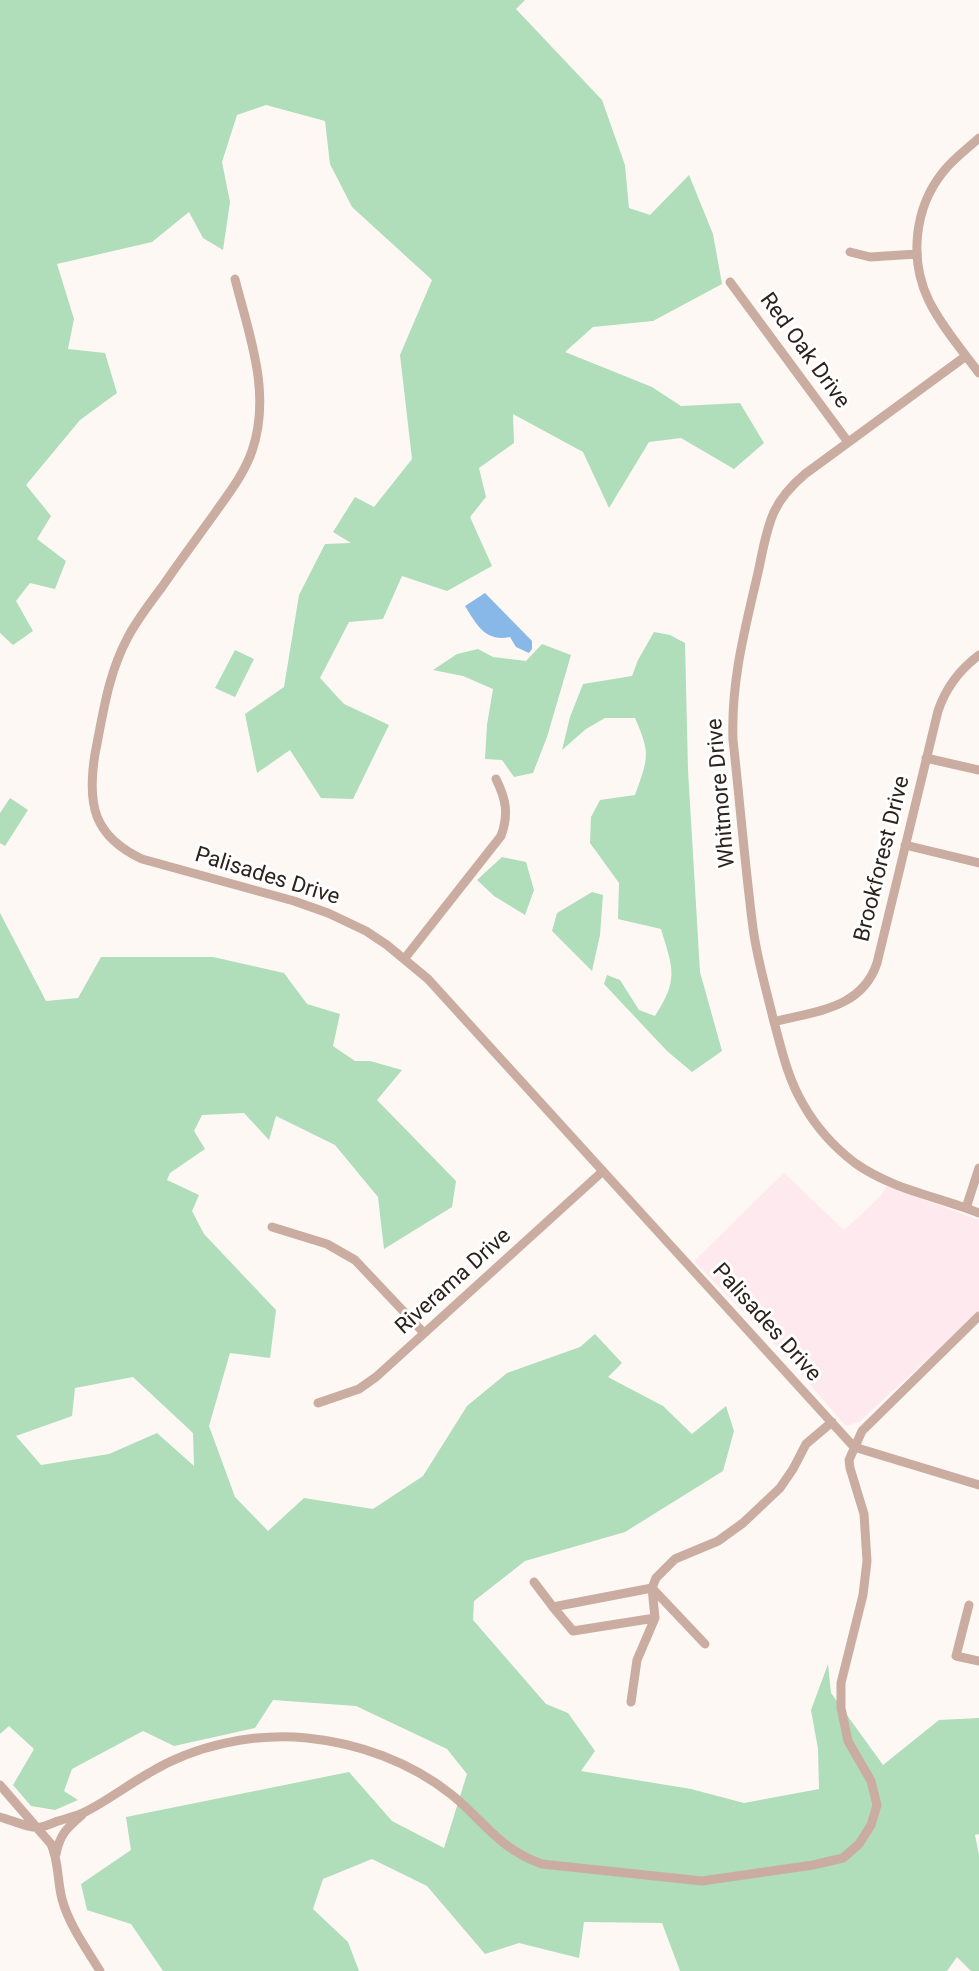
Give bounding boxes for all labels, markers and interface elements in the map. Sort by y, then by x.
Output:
street label: Red Oak Drive [753,288,855,414]
street label: Whitmore Drive [702,717,742,869]
street label: Brookforest Drive [850,773,916,945]
street label: Palisades Drive [191,842,343,912]
street label: Riverama Drive [391,1223,517,1341]
street label: Palisades Drive [706,1258,826,1388]

